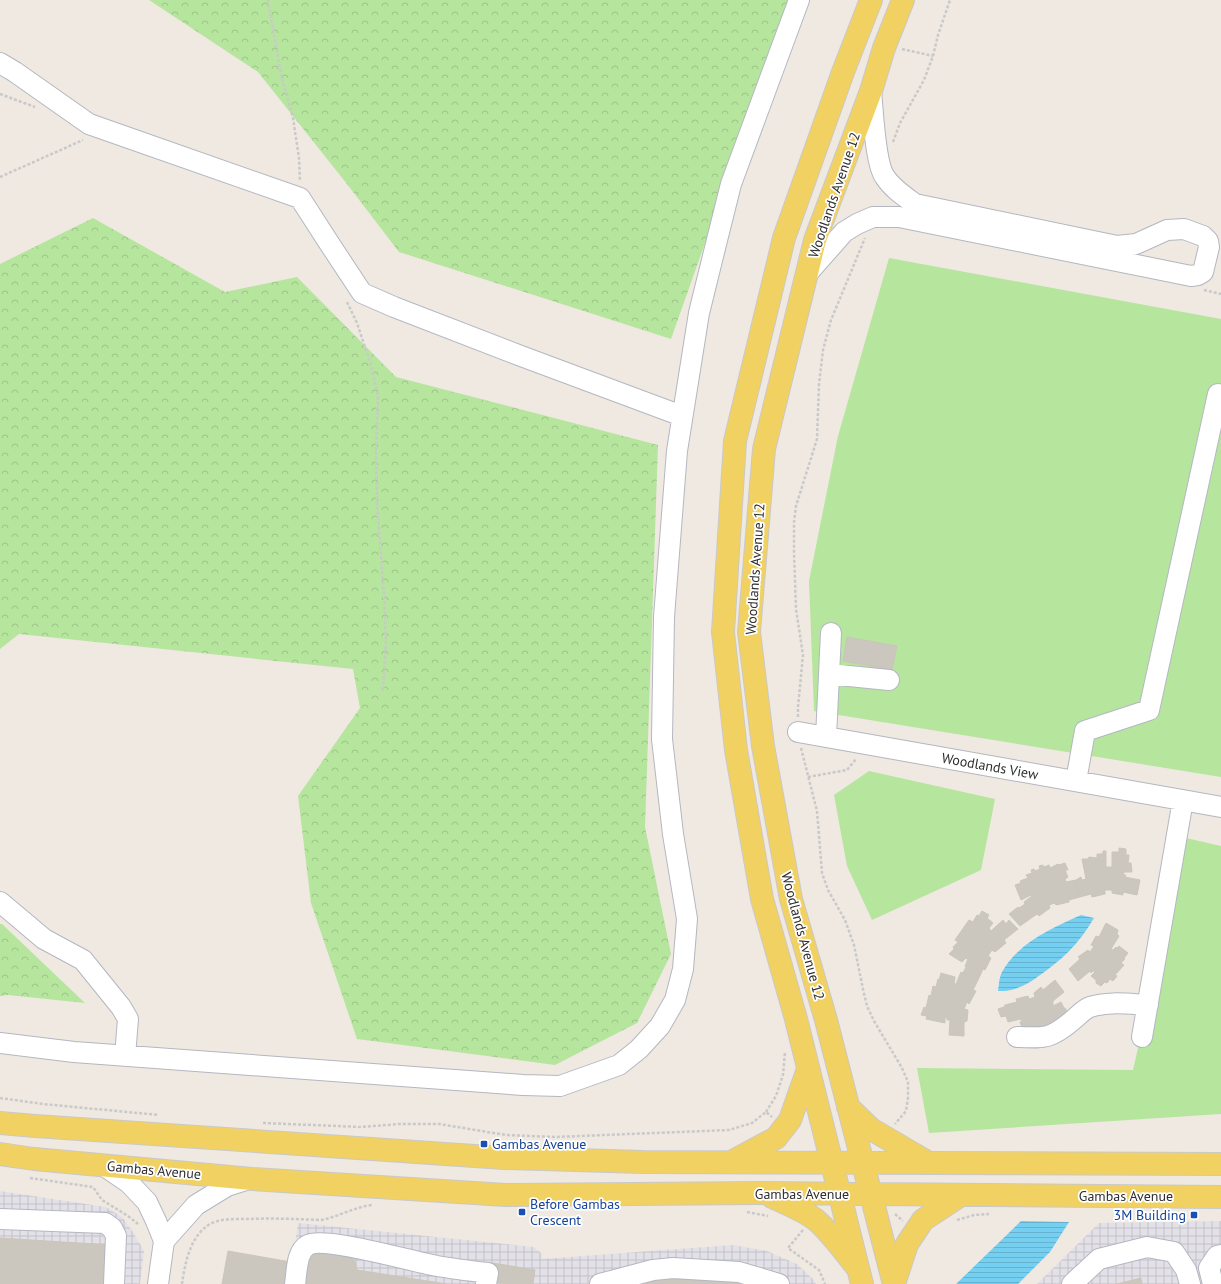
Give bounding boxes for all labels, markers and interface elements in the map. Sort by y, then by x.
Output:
street label: Woodlands Avenue 12 [804,130,864,260]
street label: Woodlands Avenue 12 [741,503,769,635]
street label: Woodlands View [940,749,1040,783]
street label: Woodlands Avenue 12 [777,870,829,1002]
place label: Gambas Avenue [492,1135,586,1153]
marker: Gambas Avenue [479,1139,489,1149]
street label: Gambas Avenue [106,1157,202,1183]
street label: Gambas Avenue [755,1185,849,1203]
street label: Gambas Avenue [1079,1187,1173,1205]
place label: Before Gambas Crescent [530,1195,620,1229]
place label: 3M Building [1114,1206,1186,1224]
marker: Before Gambas Crescent [517,1207,527,1217]
marker: 3M Building [1189,1210,1199,1220]

